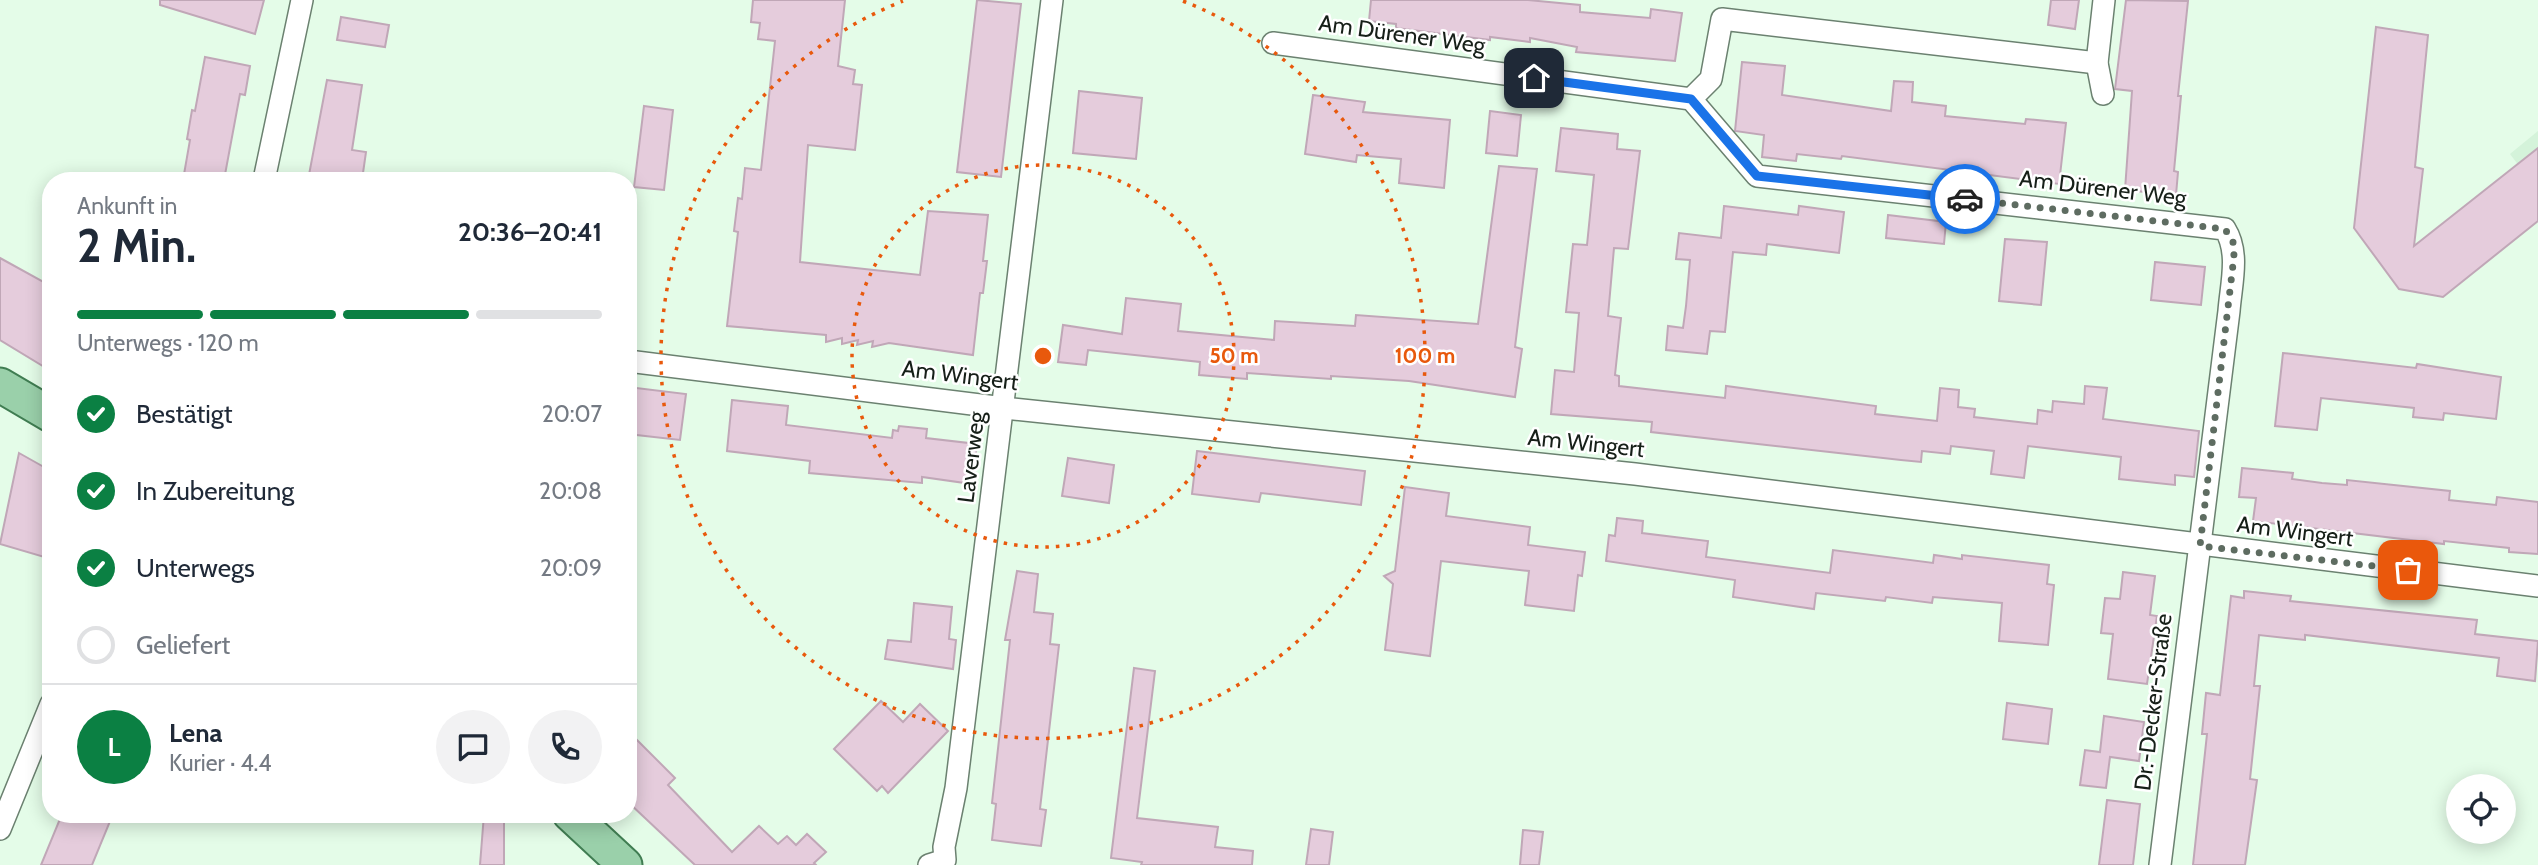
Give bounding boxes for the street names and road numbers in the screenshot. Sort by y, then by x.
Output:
street label: Am Dürener Weg [1317,8,1488,60]
street label: Am Dürener Weg [2018,164,2189,212]
street label: Am Wingert [900,354,1020,396]
street label: Laverweg [951,409,991,504]
street label: Am Wingert [1526,423,1646,463]
street label: Am Wingert [2235,510,2355,552]
street label: Dr.-Decker-Straße [2128,612,2178,792]

